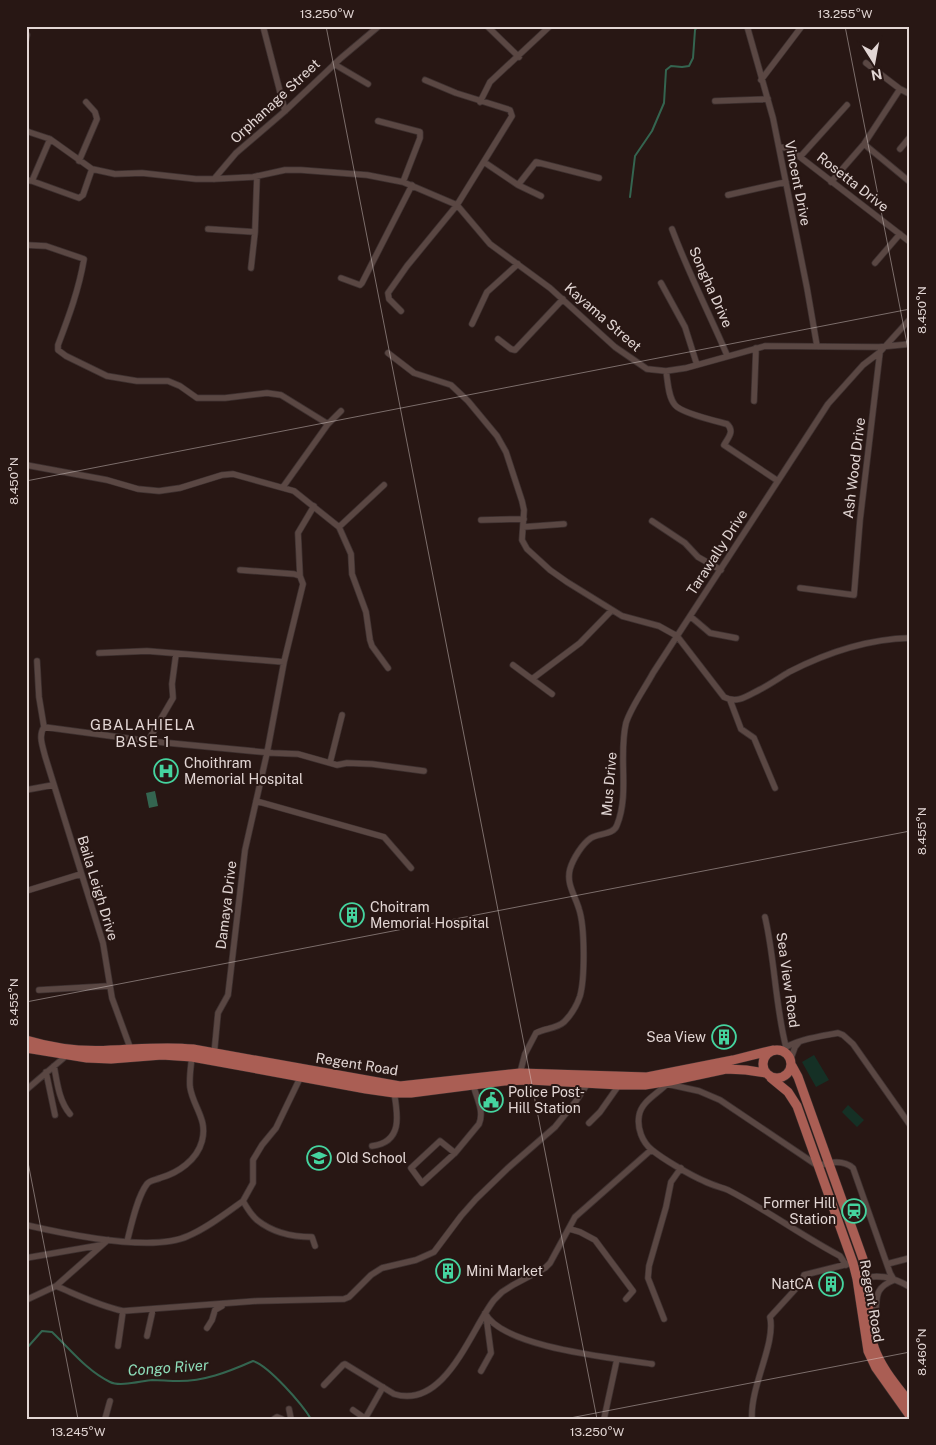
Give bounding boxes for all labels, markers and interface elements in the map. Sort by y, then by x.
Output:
text: 13.250°W [300,7,355,21]
text: 13.255°W [818,7,873,21]
north arrow [848,38,898,88]
street label: Orphanage Street [227,56,323,146]
text: N [870,66,883,84]
street label: Vincent Drive [782,139,814,227]
street label: Rosetta Drive [814,149,892,215]
street label: Songha Drive [686,244,736,330]
street label: Kayama Street [561,279,645,355]
text: 8.450°N [915,286,929,334]
street label: Ash Wood Drive [840,416,868,519]
text: 8.450°N [7,457,21,505]
street label: Tarawally Drive [683,506,751,598]
district label: GBALAHIELA BASE 1 [90,716,196,750]
street label: Mus Drive [598,751,620,817]
place label: Choithram Memorial Hospital [184,755,303,787]
hospital icon: Choithram Memorial Hospital [153,758,179,784]
text: 8.455°N [915,807,929,855]
street label: Baila Leigh Drive [74,834,122,942]
street label: Damaya Drive [213,860,239,950]
place label: Choitram Memorial Hospital [370,899,489,931]
building icon: Choitram Memorial Hospital [339,902,365,928]
street label: Sea View Road [773,931,803,1029]
text: 8.455°N [7,978,21,1026]
building icon: Sea View [711,1024,737,1050]
place label: Sea View [646,1029,706,1045]
street label: Regent Road [315,1050,399,1078]
place label: Police Post- Hill Station [508,1084,585,1116]
public building icon: Police Post- Hill Station [478,1087,504,1113]
school or university icon: Old School [306,1145,332,1171]
place label: Old School [336,1150,407,1166]
place label: Former Hill Station [763,1195,836,1227]
station icon: Former Hill Station [841,1198,867,1224]
building icon: Mini Market [435,1258,461,1284]
street label: Regent Road [857,1259,887,1343]
place label: Mini Market [466,1263,543,1279]
building icon: NatCA [818,1271,844,1297]
place label: NatCA [771,1276,814,1292]
text: 8.460°N [915,1328,929,1376]
water label: Congo River [127,1356,209,1379]
text: 13.245°W [51,1425,106,1439]
text: 13.250°W [570,1425,625,1439]

